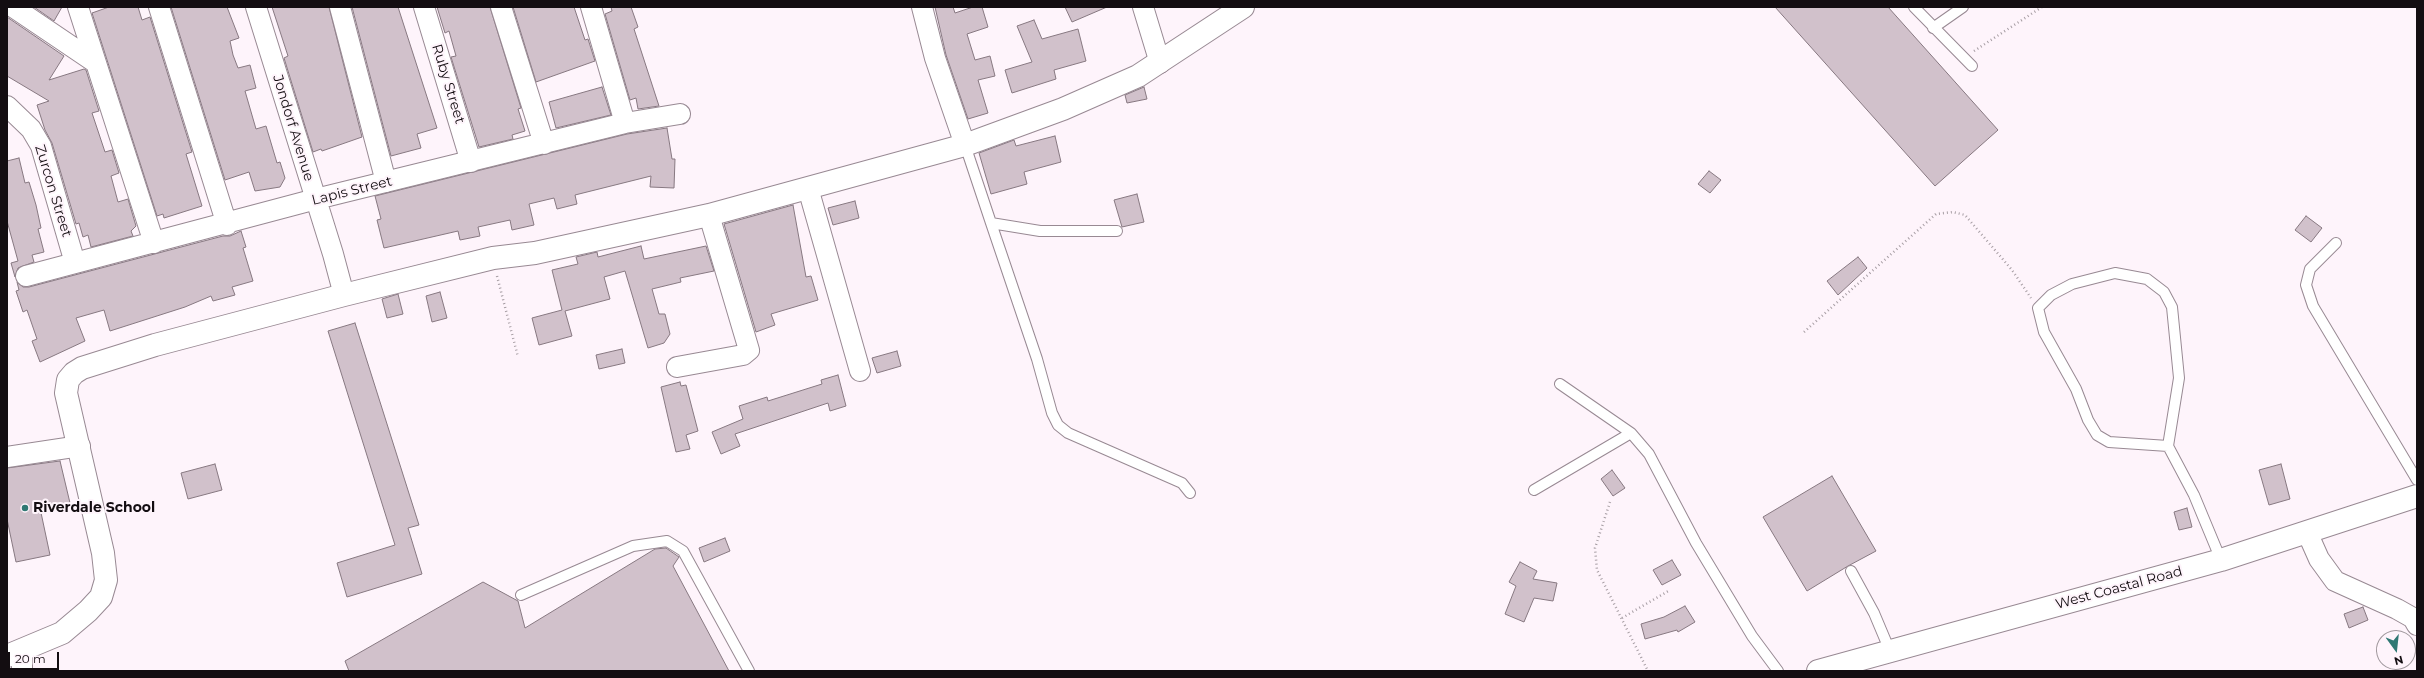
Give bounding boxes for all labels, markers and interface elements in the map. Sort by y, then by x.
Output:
street label: Ruby Street [428,42,468,126]
street label: Jondorf Avenue [269,73,317,183]
street label: Zurcon Street [31,143,75,239]
street label: Lapis Street [310,173,394,209]
place label: Riverdale School [33,500,155,516]
marker: Riverdale School [20,503,30,513]
street label: West Coastal Road [2054,563,2184,613]
north arrow [2376,630,2416,670]
scale bar [10,644,61,670]
text: 20 m [15,651,46,666]
text: N [2393,653,2405,669]

